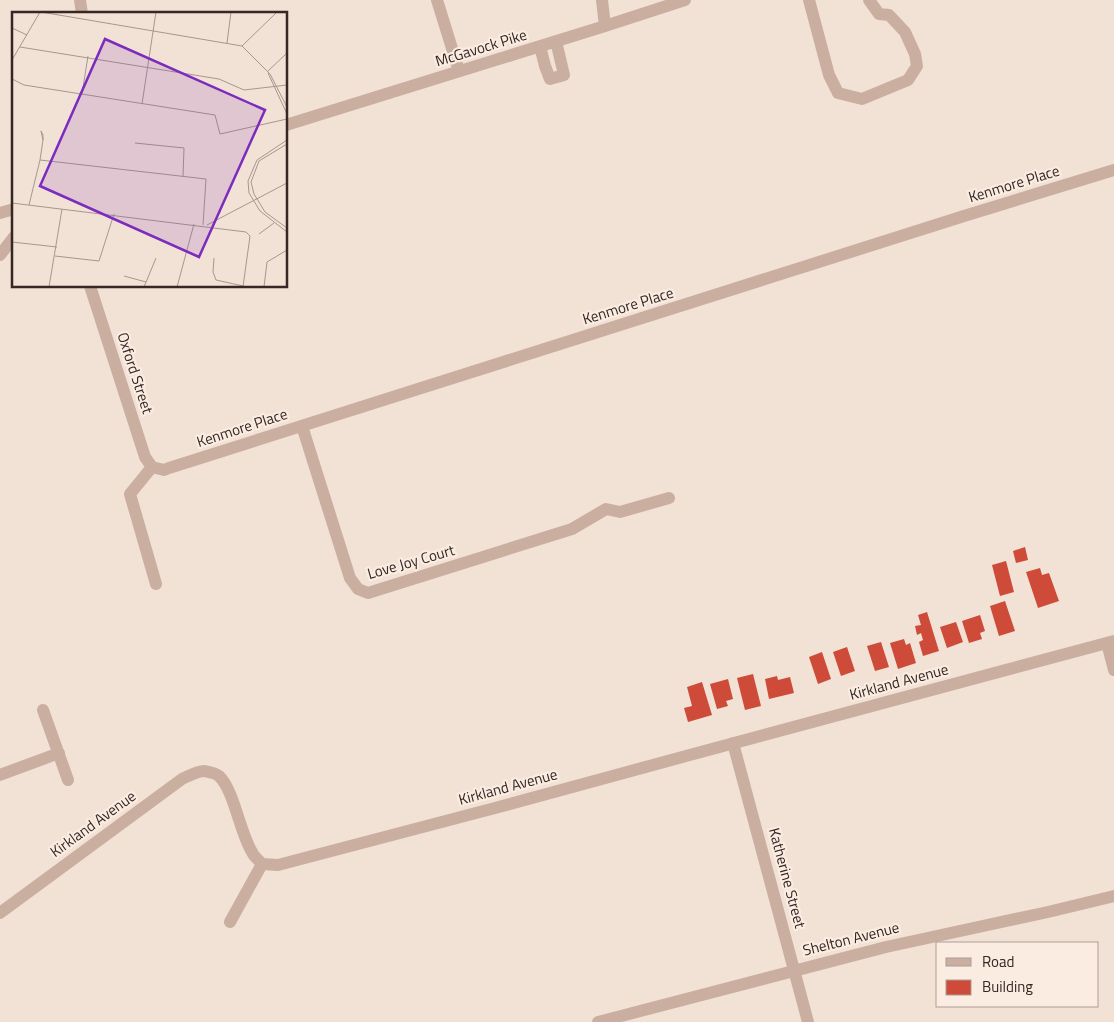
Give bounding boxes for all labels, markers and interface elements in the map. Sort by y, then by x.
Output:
inset map [12,12,288,288]
street label: McGavock Pike [432,23,529,72]
street label: Kenmore Place [965,159,1062,208]
street label: Kenmore Place [579,281,676,330]
street label: Oxford Street [112,329,160,417]
street label: Kenmore Place [193,402,290,453]
street label: Love Joy Court [365,538,458,585]
street label: Kirkland Avenue [847,657,951,706]
street label: Kirkland Avenue [456,762,560,811]
street label: Kirkland Avenue [45,784,140,863]
street label: Katherine Street [763,825,812,931]
street label: Shelton Avenue [800,915,902,962]
legend [936,942,1099,1007]
text: Road [982,950,1014,973]
text: Building [982,975,1033,998]

